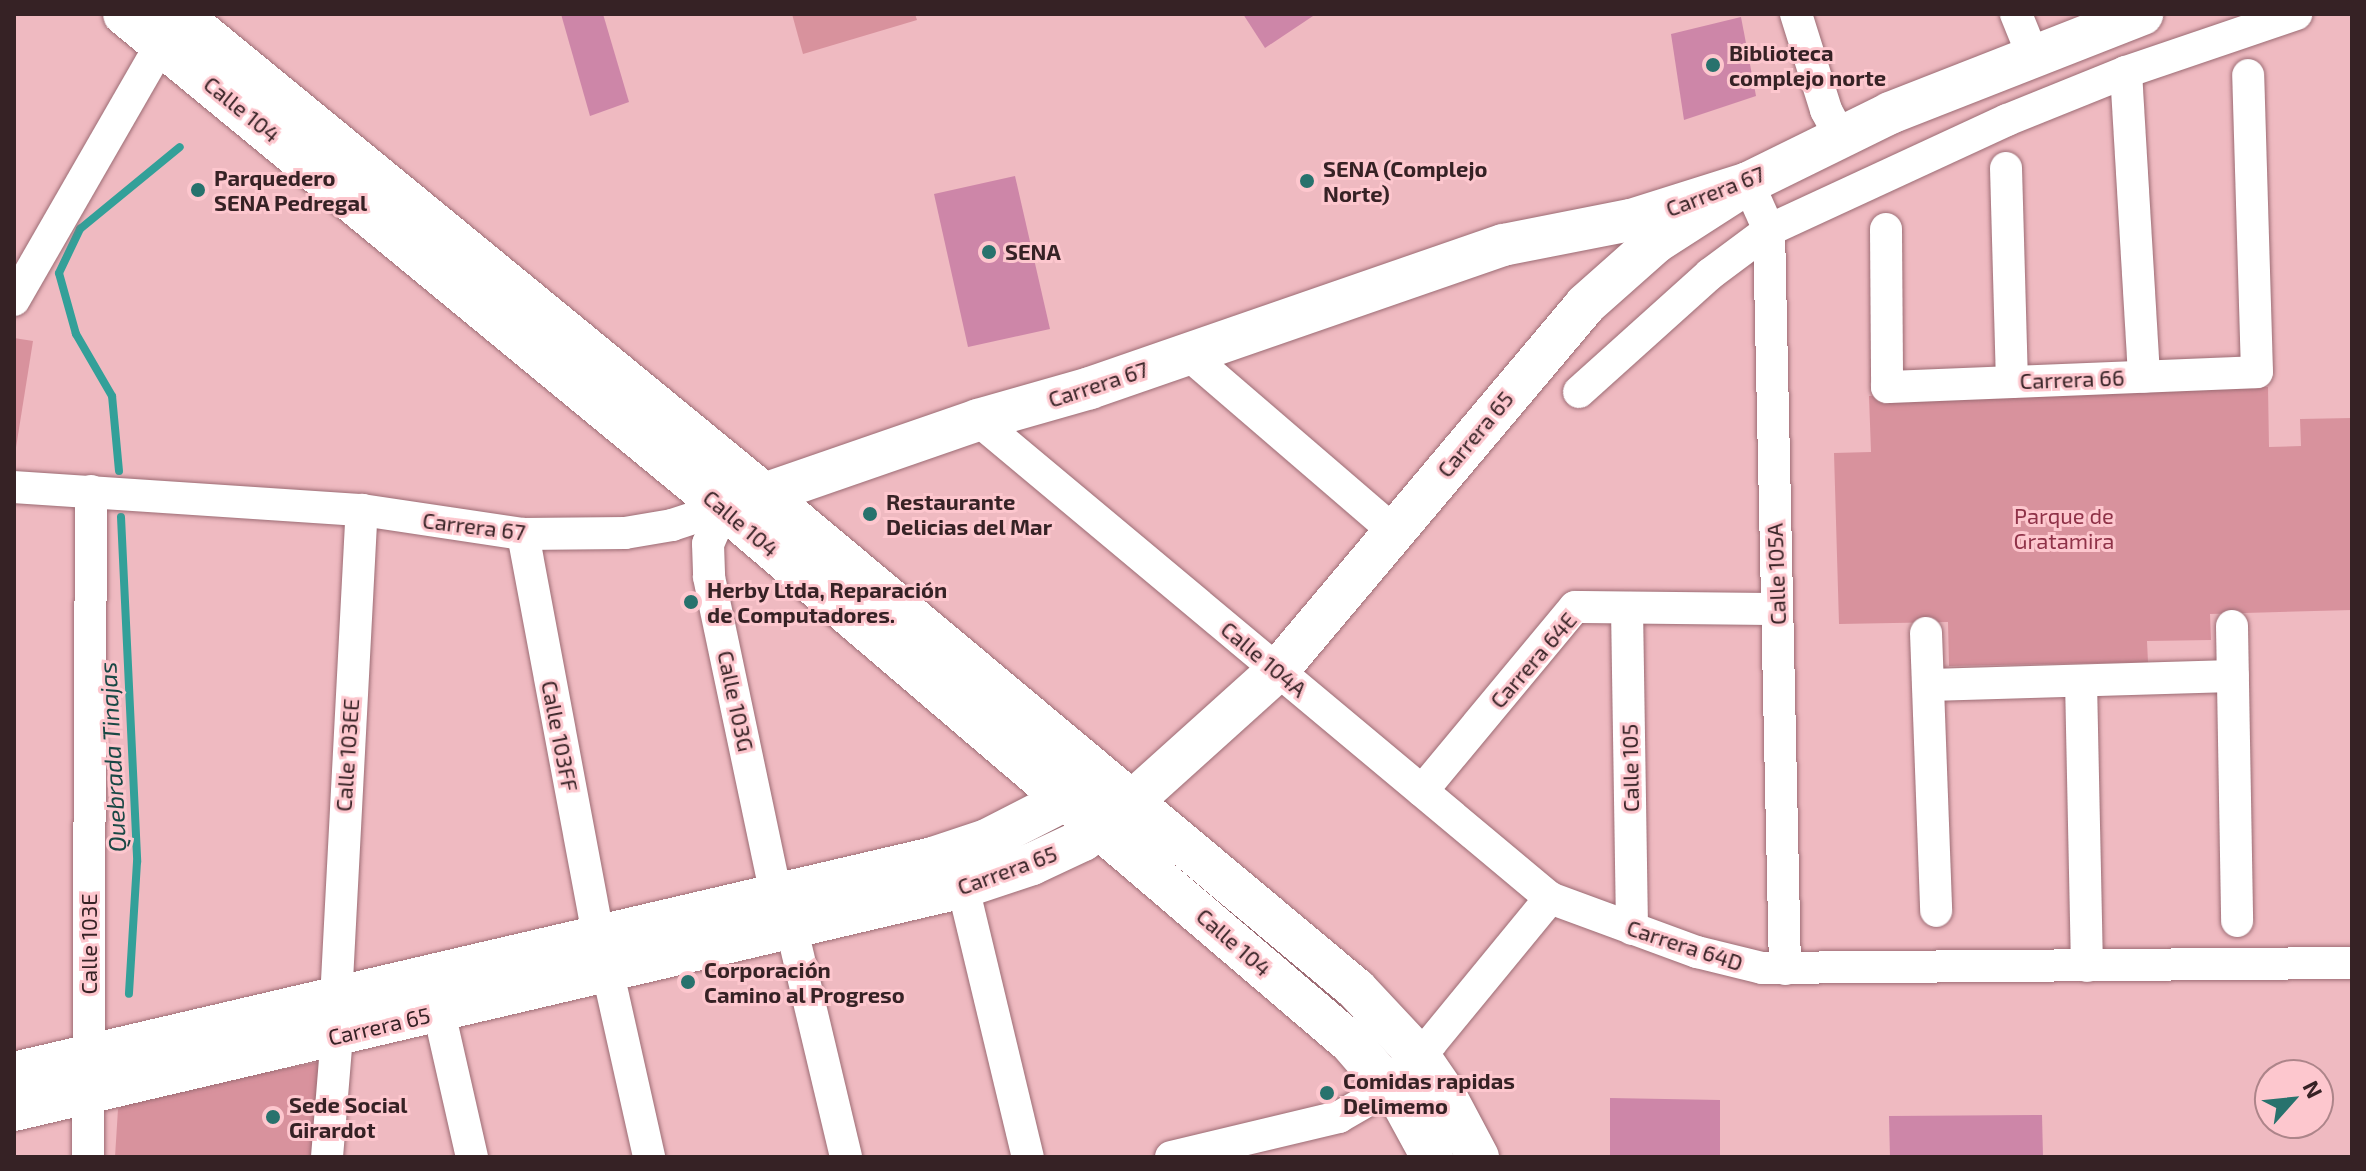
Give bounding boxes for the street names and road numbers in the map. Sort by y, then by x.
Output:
street label: Calle 104 [199,70,285,148]
street label: Carrera 67 [1662,160,1768,222]
street label: Carrera 67 [1045,355,1151,413]
street label: Carrera 66 [2019,364,2125,394]
street label: Carrera 65 [1431,386,1519,482]
street label: Calle 104 [698,484,784,562]
street label: Carrera 67 [421,507,527,545]
street label: Calle 105A [1761,523,1791,625]
street label: Carrera 64E [1484,607,1582,713]
street label: Calle 104A [1216,616,1312,702]
street label: Calle 103G [712,648,760,754]
street label: Calle 103FF [536,678,584,794]
street label: Calle 103EE [330,698,364,812]
street label: Calle 105 [1616,724,1644,812]
street label: Carrera 65 [954,840,1060,900]
street label: Calle 103E [76,894,102,994]
street label: Calle 104 [1191,903,1277,981]
street label: Carrera 64D [1624,914,1746,976]
street label: Carrera 65 [325,1001,433,1051]

